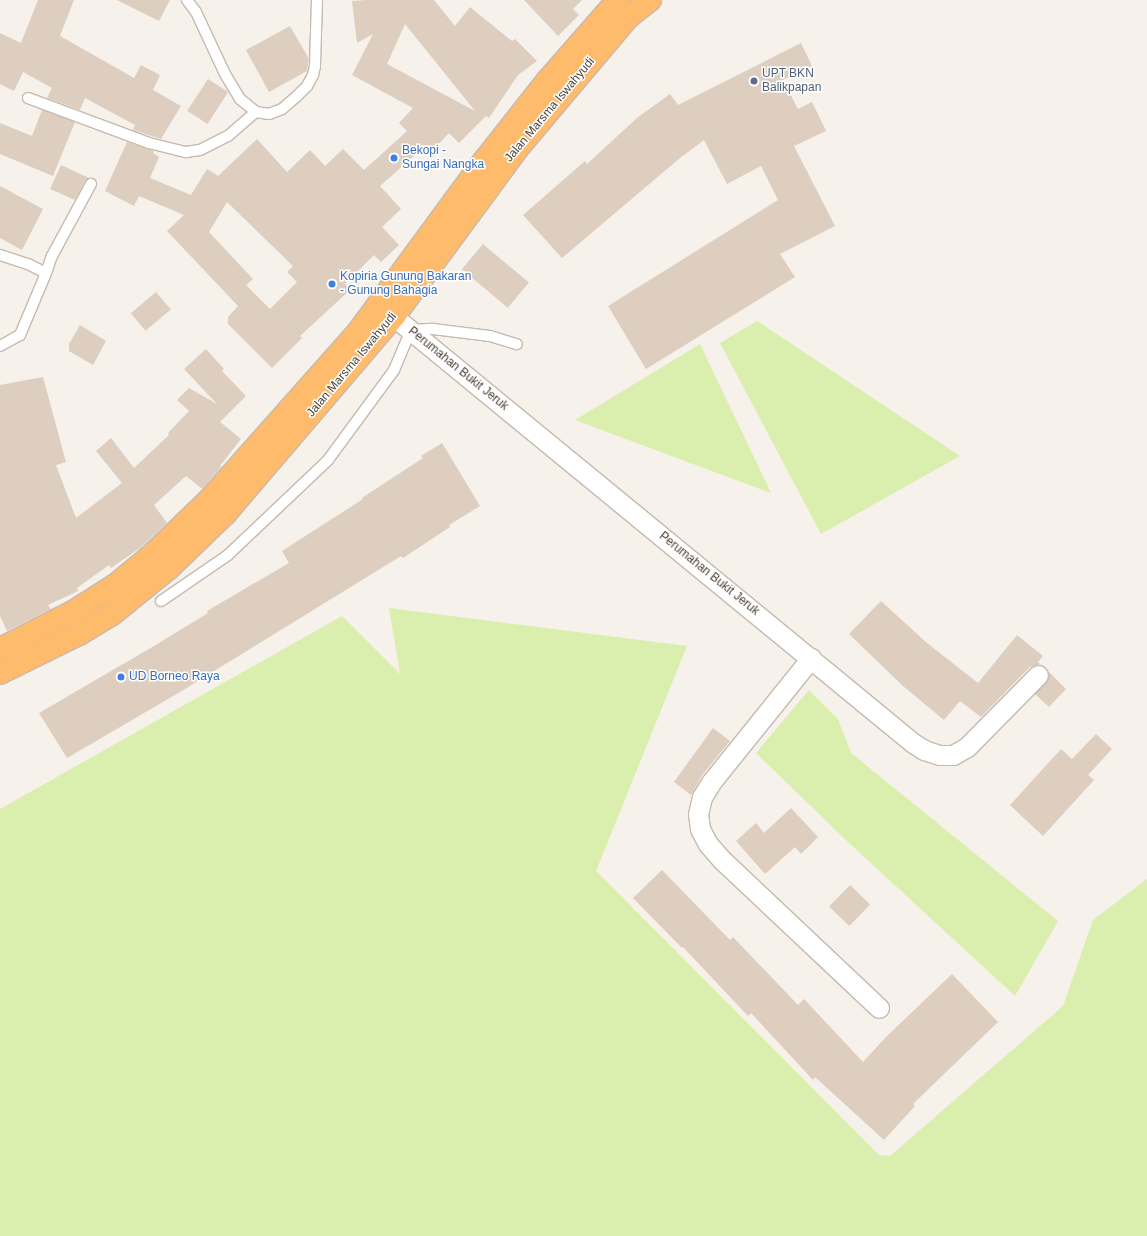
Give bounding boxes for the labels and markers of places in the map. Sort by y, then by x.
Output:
place label: UPT BKN Balikpapan [762,67,821,95]
marker: UPT BKN Balikpapan [749,76,759,86]
place label: Bekopi - Sungai Nangka [402,144,484,172]
marker: Bekopi - Sungai Nangka [389,153,399,163]
place label: Kopiria Gunung Bakaran - Gunung Bahagia [340,270,471,298]
marker: Kopiria Gunung Bakaran - Gunung Bahagia [327,279,337,289]
place label: UD Borneo Raya [129,670,220,684]
marker: UD Borneo Raya [116,672,126,682]

